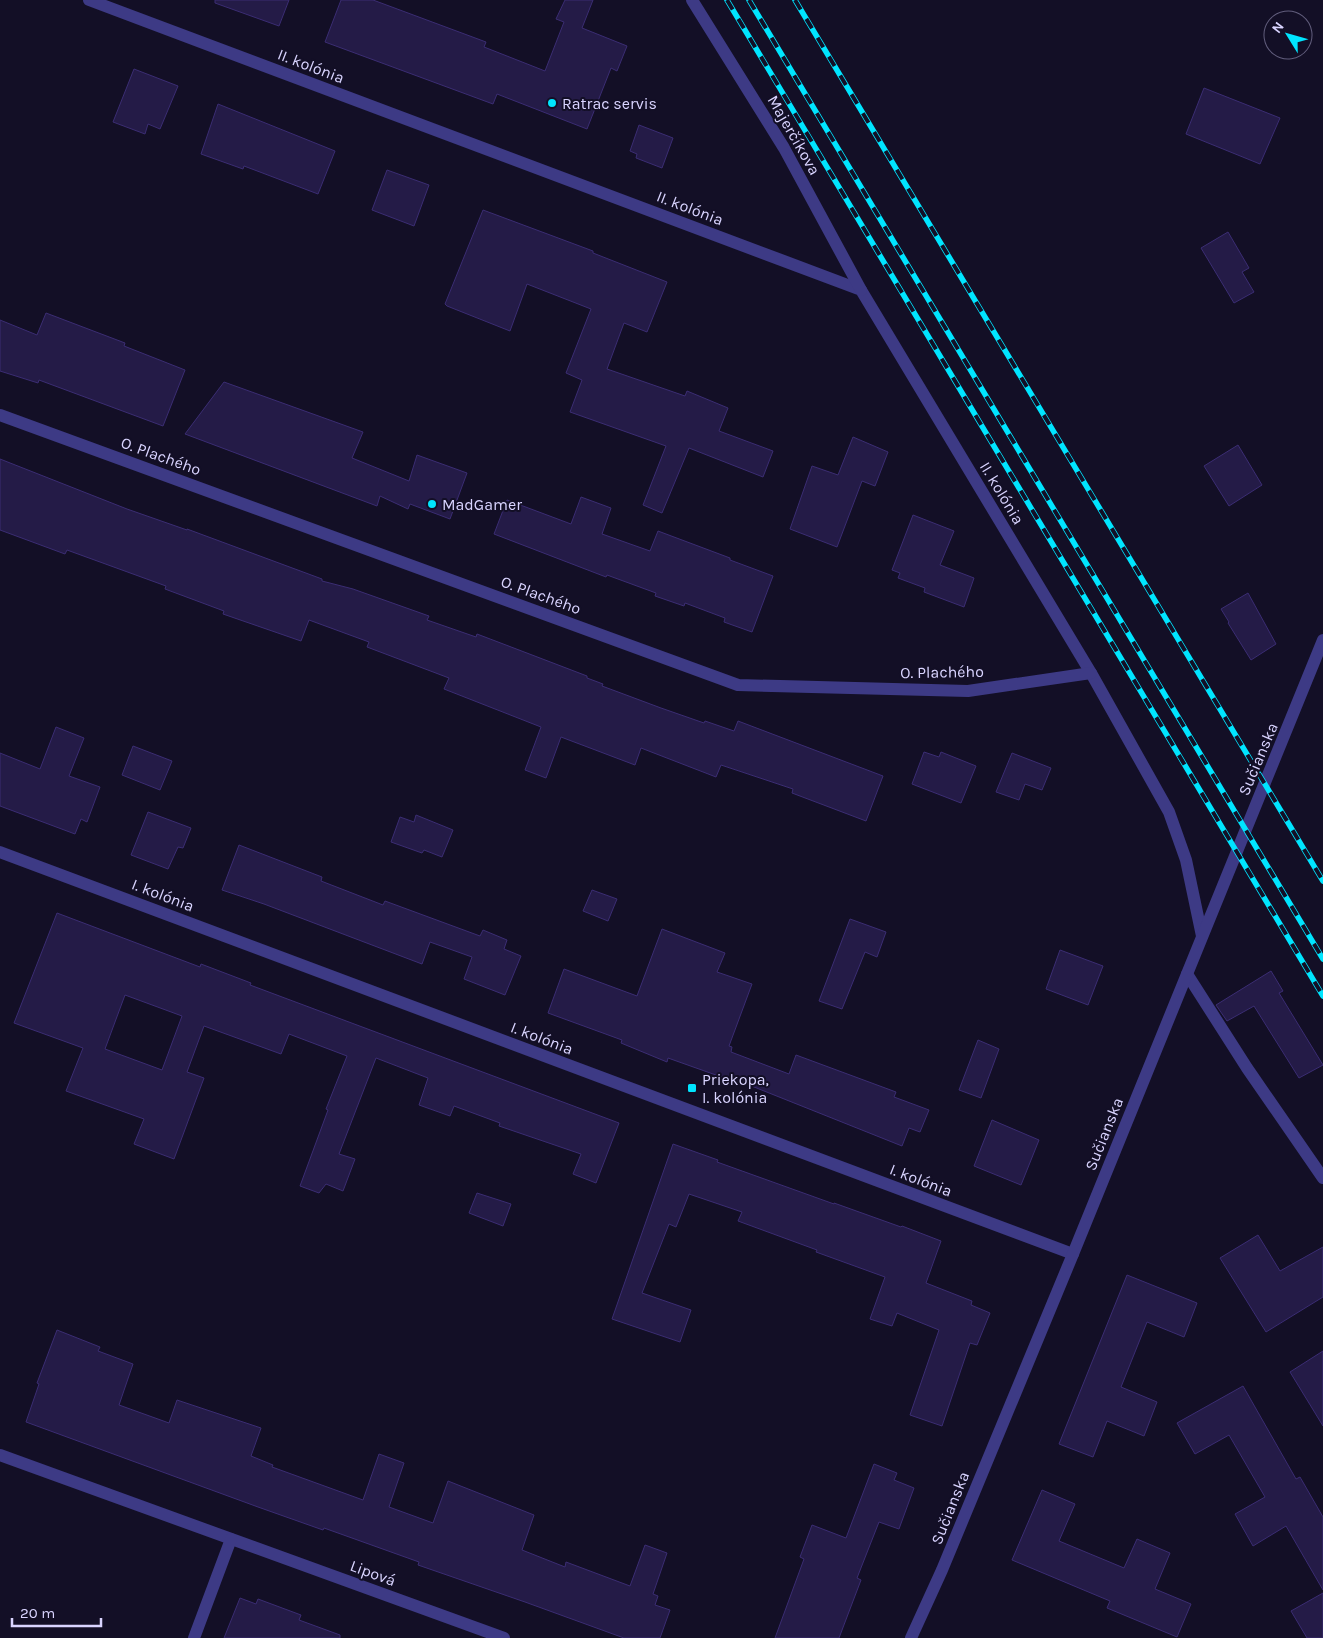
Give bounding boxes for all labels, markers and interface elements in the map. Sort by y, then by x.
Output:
north arrow [1263,10,1313,60]
text: N [1268,18,1288,37]
street label: II. kolónia [275,45,347,87]
street label: Majerčíkova [764,92,824,178]
place label: Ratrac servis [562,94,657,113]
marker: Ratrac servis [546,97,558,109]
street label: II. kolónia [654,187,726,229]
street label: O. Plachého [118,433,204,479]
street label: II. kolónia [976,458,1028,528]
place label: MadGamer [442,495,522,514]
marker: MadGamer [426,498,438,510]
street label: O. Plachého [498,572,584,618]
street label: O. Plachého [900,662,984,682]
street label: Sučianska [1234,720,1282,798]
street label: I. kolónia [129,874,197,916]
street label: I. kolónia [508,1017,576,1059]
place label: Priekopa, I. kolónia [702,1070,769,1107]
marker: Priekopa, I. kolónia [686,1082,698,1094]
street label: Sučianska [1081,1095,1127,1173]
street label: I. kolónia [887,1159,955,1201]
street label: Sučianska [927,1469,973,1547]
street label: Lipová [348,1556,398,1590]
scale bar [12,1596,101,1628]
text: 20 m [20,1604,55,1622]

